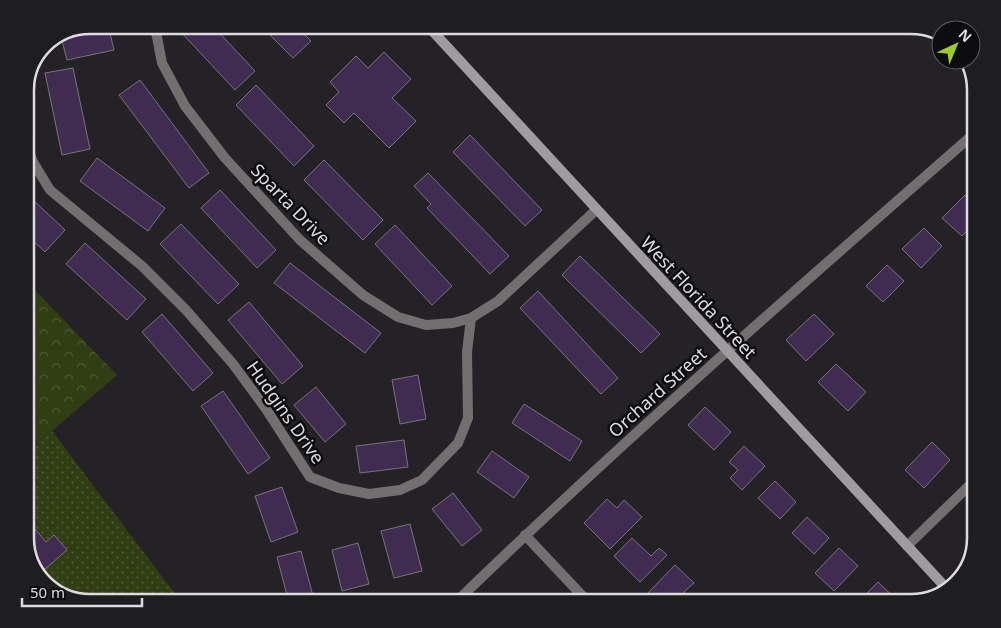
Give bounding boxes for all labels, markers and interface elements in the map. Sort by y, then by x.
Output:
north arrow [931,20,981,70]
text: N [955,24,976,46]
street label: Sparta Drive [246,158,336,250]
street label: West Florida Street [636,231,762,364]
street label: Orchard Street [603,341,712,442]
street label: Hudgins Drive [242,356,330,468]
scale bar [22,576,142,608]
text: 50 m [30,582,65,602]

